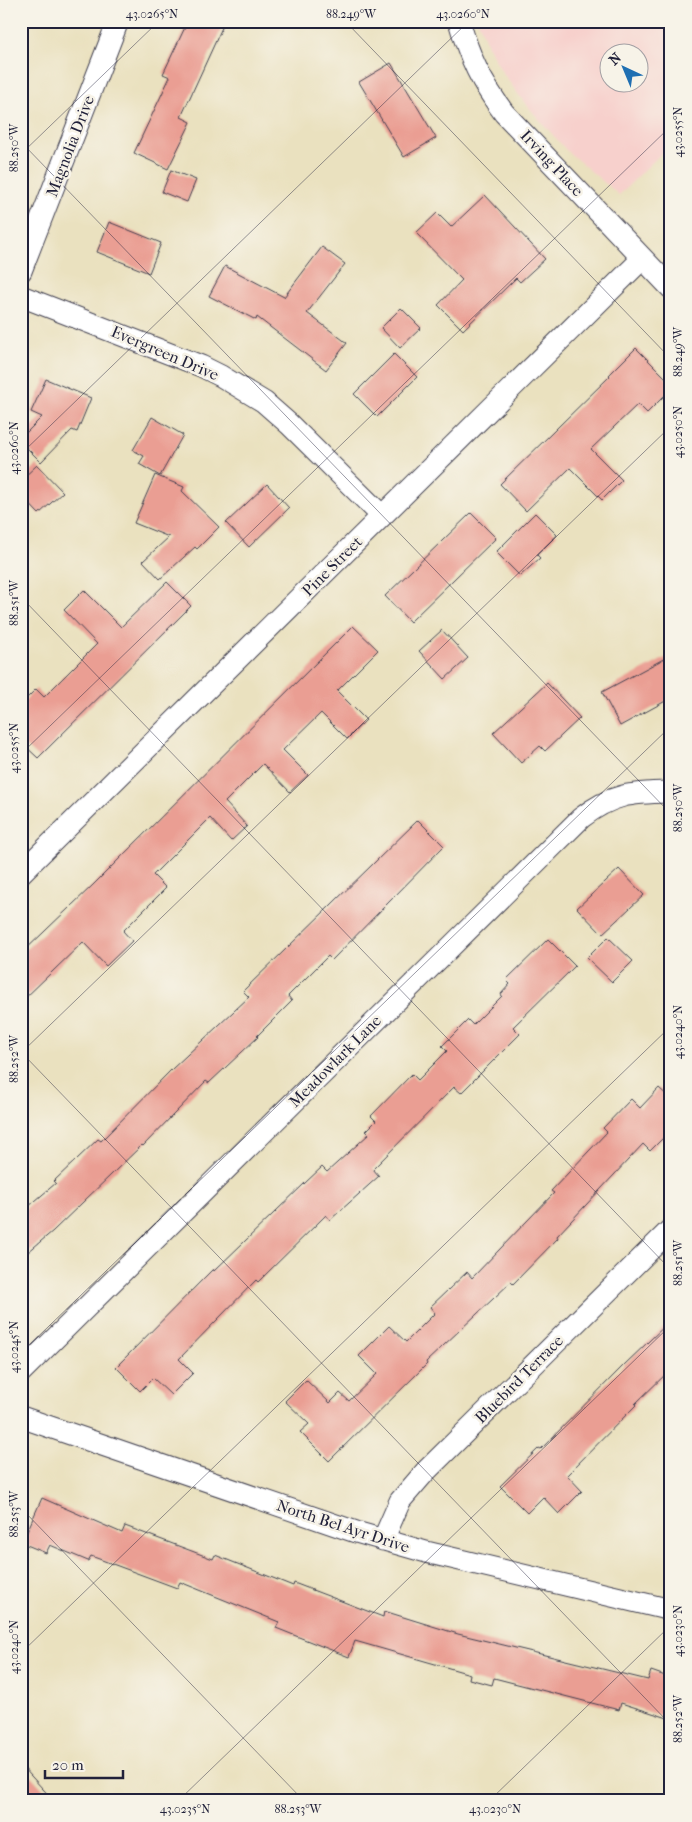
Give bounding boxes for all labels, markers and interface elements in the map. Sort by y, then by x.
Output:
text: 43.0265°N [126,7,178,21]
text: 88.249°W [326,7,377,21]
text: 43.0260°N [436,7,490,21]
north arrow [600,42,650,92]
text: N [606,49,625,69]
street label: Magnolia Drive [42,93,98,199]
text: 43.0255°N [671,107,685,157]
text: 88.250°W [7,123,21,172]
street label: Irving Place [517,126,587,200]
street label: Evergreen Drive [108,322,222,384]
text: 88.249°W [671,326,685,377]
text: 43.0250°N [671,406,685,458]
text: 43.0260°N [7,421,21,475]
street label: Pine Street [298,532,366,600]
text: 88.251°W [7,579,21,626]
text: 43.0255°N [7,723,21,773]
text: 88.250°W [671,783,685,832]
text: 43.0240°N [671,1005,685,1059]
street label: Meadowlark Lane [285,1011,385,1111]
text: 88.252°W [7,1034,21,1083]
text: 88.251°W [671,1239,685,1286]
text: 43.0245°N [7,1321,21,1373]
street label: Bluebird Terrace [471,1331,567,1427]
text: 88.253°W [7,1489,21,1537]
street label: North Bel Ayr Drive [274,1496,412,1556]
text: 43.0230°N [671,1605,685,1657]
text: 43.0240°N [7,1620,21,1674]
text: 88.252°W [671,1694,685,1743]
scale bar [45,1747,122,1779]
text: 20 m [52,1756,84,1774]
text: 43.0235°N [160,1802,210,1816]
text: 88.253°W [275,1802,323,1816]
text: 43.0230°N [469,1802,521,1816]

